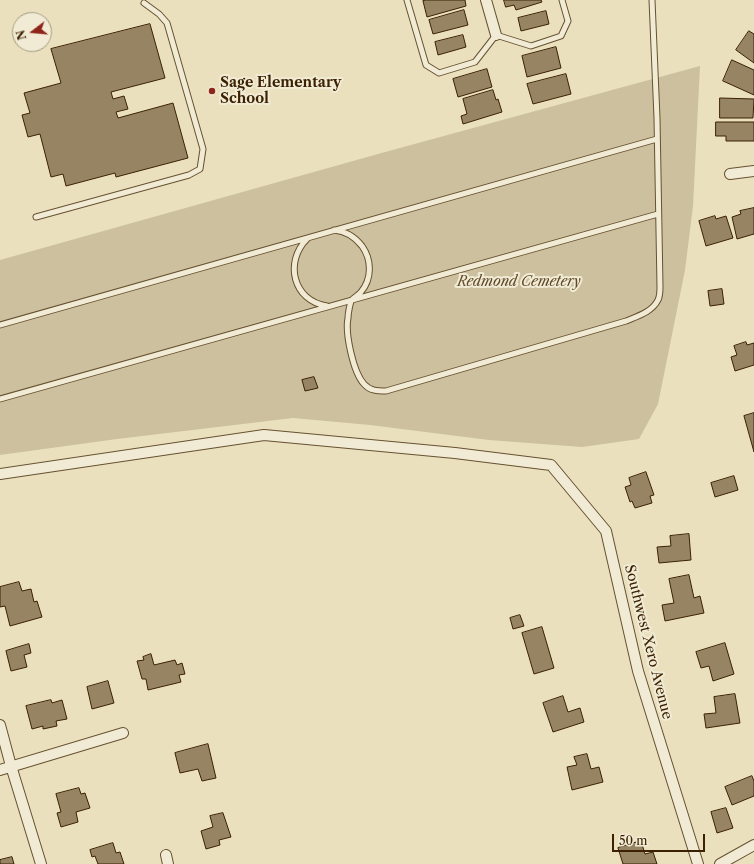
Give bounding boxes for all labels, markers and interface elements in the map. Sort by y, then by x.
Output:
north arrow [12,12,52,52]
text: N [13,29,29,42]
place label: Sage Elementary School [220,75,341,108]
marker: Sage Elementary School [207,86,217,96]
park label: Redmond Cemetery [457,274,581,290]
street label: Southwest Xero Avenue [621,563,675,721]
scale bar [614,826,707,852]
text: 50 m [619,833,648,848]

